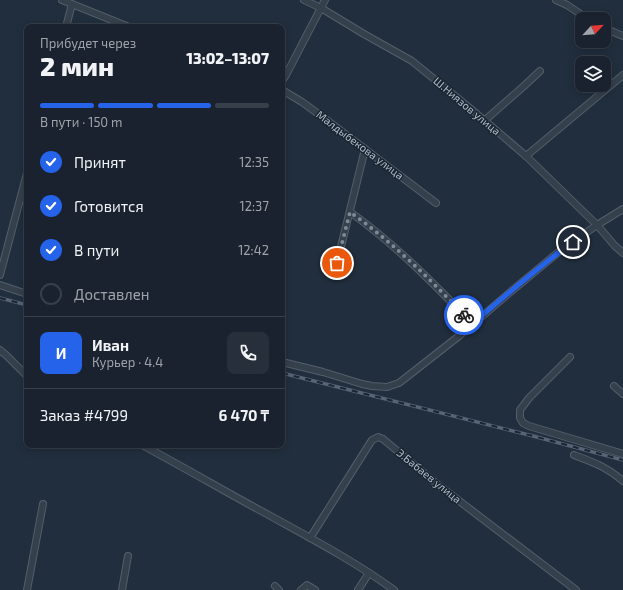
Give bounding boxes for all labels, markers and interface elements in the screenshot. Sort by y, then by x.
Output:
north arrow [575,12,611,48]
map controls [575,12,611,92]
text: Прибудет через [40,35,136,51]
text: 13:02–13:07 [186,49,269,67]
text: 2 мин [40,50,114,81]
button: layers [575,56,611,92]
street label: Ш.Ниязов улица [431,74,503,138]
street label: Малдыбекова улица [313,108,407,182]
text: В пути · 150 m [40,114,123,130]
icon: check [40,151,62,173]
text: Принят [74,153,126,171]
text: 12:35 [239,154,269,170]
icon: check [40,195,62,217]
text: Готовится [74,197,144,215]
text: 12:37 [240,198,269,214]
pin [556,225,590,259]
icon: home [562,231,584,253]
icon: check [40,239,62,261]
text: В пути [74,241,119,259]
text: 12:42 [238,242,269,258]
pin [320,246,354,280]
icon: bag [326,252,348,274]
text: Доставлен [74,285,150,303]
courier [444,295,484,335]
icon: bike [453,304,475,326]
button: phone [227,332,269,374]
text: Иван [92,336,129,354]
text: И [56,344,66,362]
text: Курьер · 4.4 [92,354,163,370]
text: Заказ #4799 [40,406,128,424]
text: 6 470 ₸ [219,406,269,424]
street label: Э.Бабаев улица [394,446,464,506]

